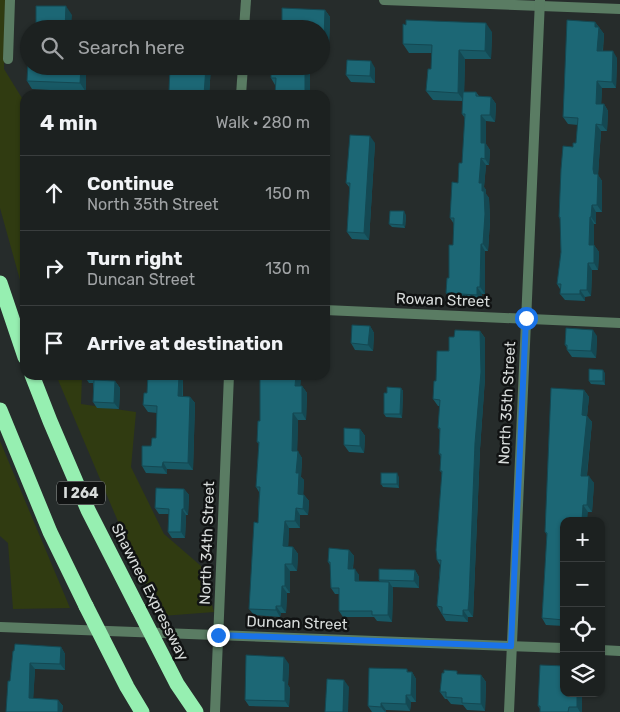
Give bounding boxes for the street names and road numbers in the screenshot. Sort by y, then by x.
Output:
street label: Rowan Street [396,289,491,311]
street label: North 35th Street [495,341,519,465]
street label: North 34th Street [196,481,218,605]
road number: I 264 [57,482,105,504]
street label: Shawnee Expressway [108,520,192,664]
street label: Duncan Street [246,612,348,634]

